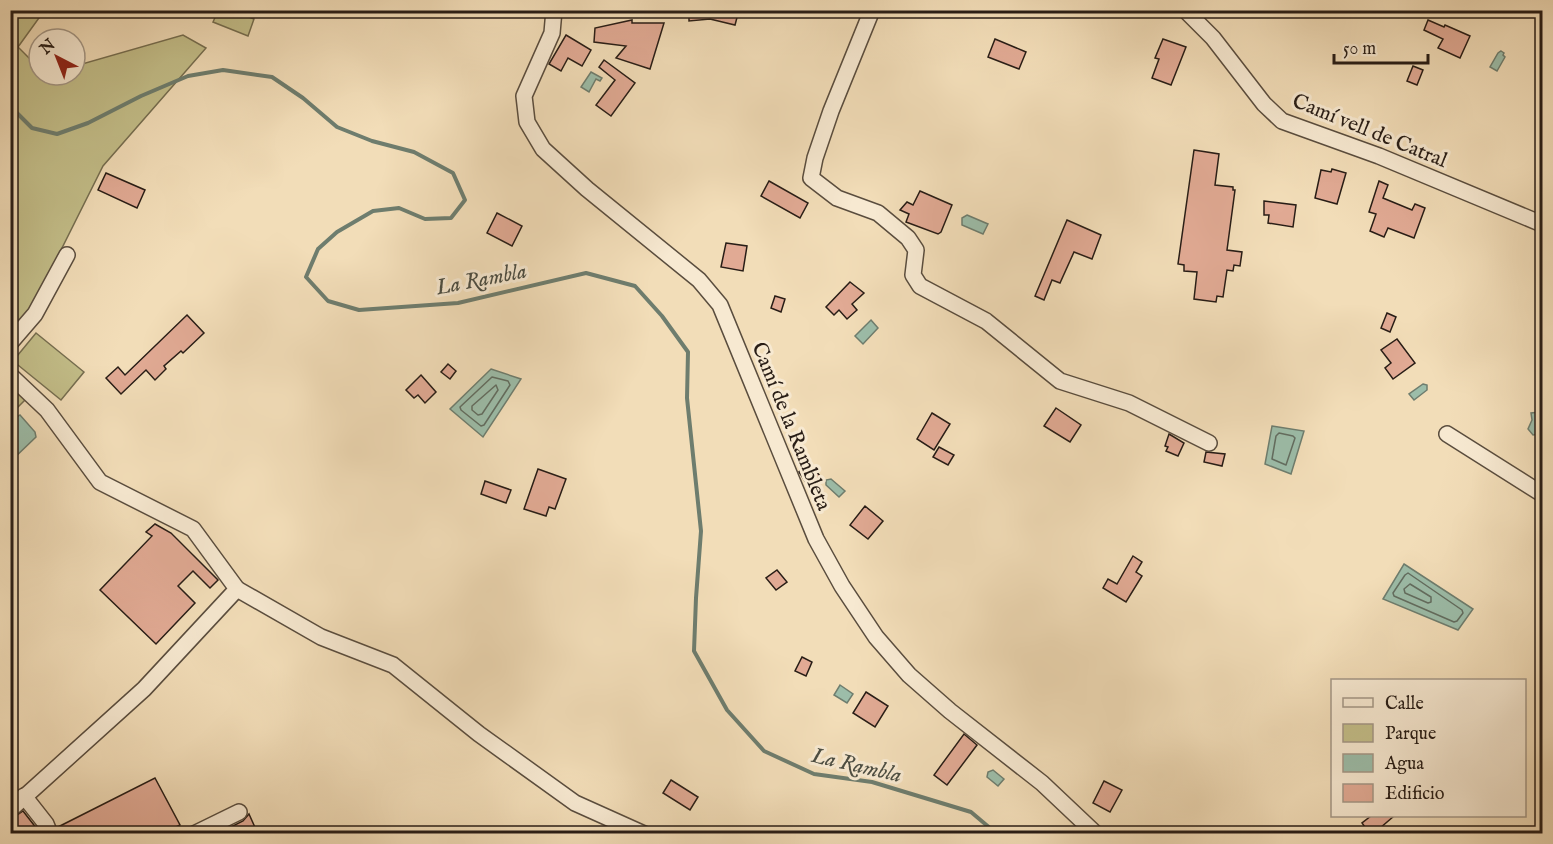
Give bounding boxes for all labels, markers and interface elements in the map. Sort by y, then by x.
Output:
north arrow [27,27,87,87]
scale bar [1334,27,1428,65]
text: N [36,35,60,60]
text: 50 m [1343,38,1376,61]
street label: Camí vell de Catral [1288,88,1451,175]
water label: La Rambla [433,257,529,303]
street label: Camí de la Rambleta [745,338,837,516]
legend [1331,679,1526,817]
text: Calle [1385,693,1424,716]
text: Parque [1385,723,1436,746]
water label: La Rambla [808,742,905,790]
text: Agua [1384,753,1424,776]
text: Edificio [1385,783,1445,806]

